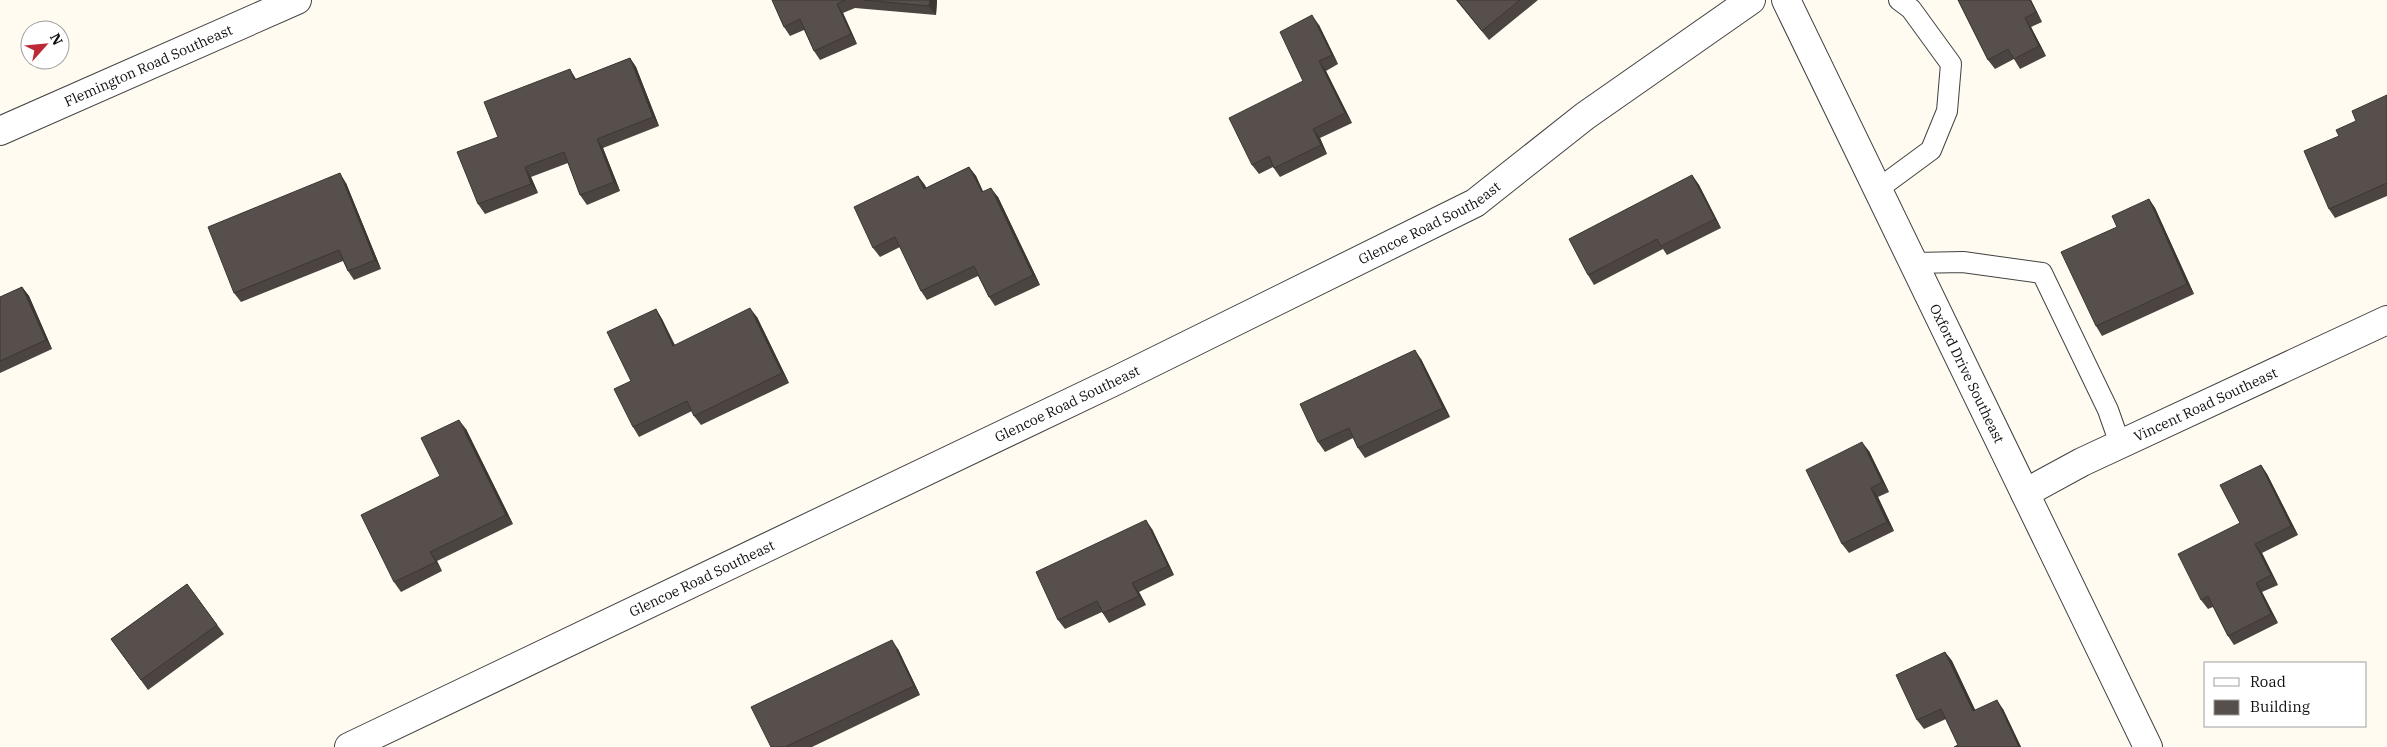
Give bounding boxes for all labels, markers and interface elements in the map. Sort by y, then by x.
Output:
north arrow [20,20,70,70]
street label: Flemington Road Southeast [61,21,235,111]
text: N [46,30,67,48]
street label: Glencoe Road Southeast [1355,177,1504,268]
street label: Oxford Drive Southeast [1926,301,2008,446]
street label: Glencoe Road Southeast [992,361,1143,446]
street label: Vincent Road Southeast [2131,363,2280,446]
street label: Glencoe Road Southeast [626,536,777,621]
legend [2204,662,2367,727]
text: Road [2250,672,2286,691]
text: Building [2250,697,2310,716]

